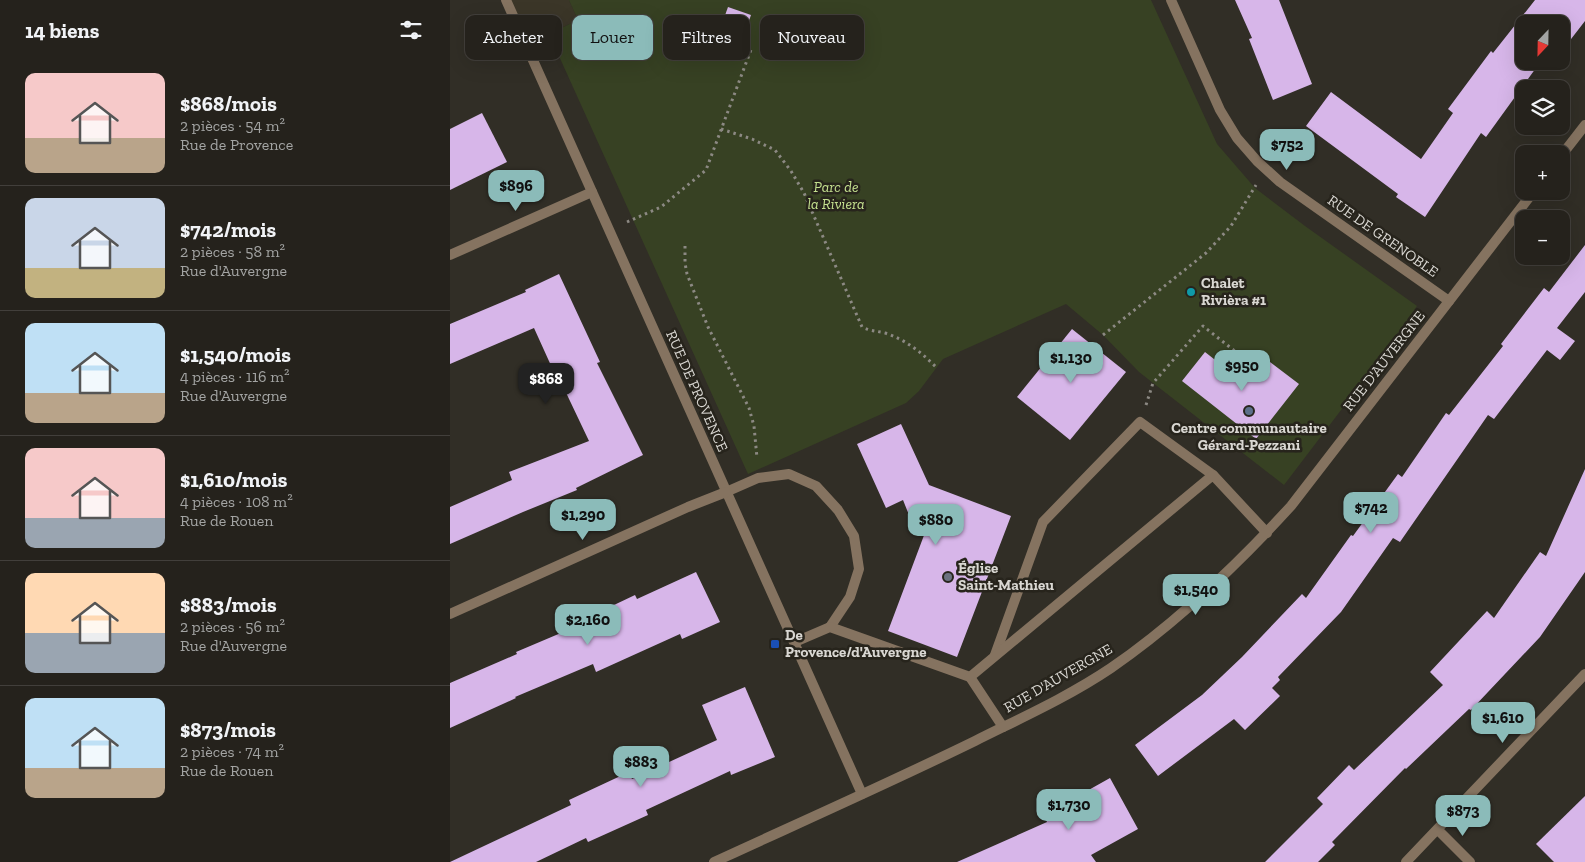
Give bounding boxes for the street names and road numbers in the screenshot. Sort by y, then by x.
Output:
street label: RUE DE GRENOBLE [1324,191,1442,281]
street label: RUE D'AUVERGNE [1339,307,1429,415]
street label: RUE DE PROVENCE [662,328,732,455]
street label: RUE D'AUVERGNE [1001,640,1116,716]

